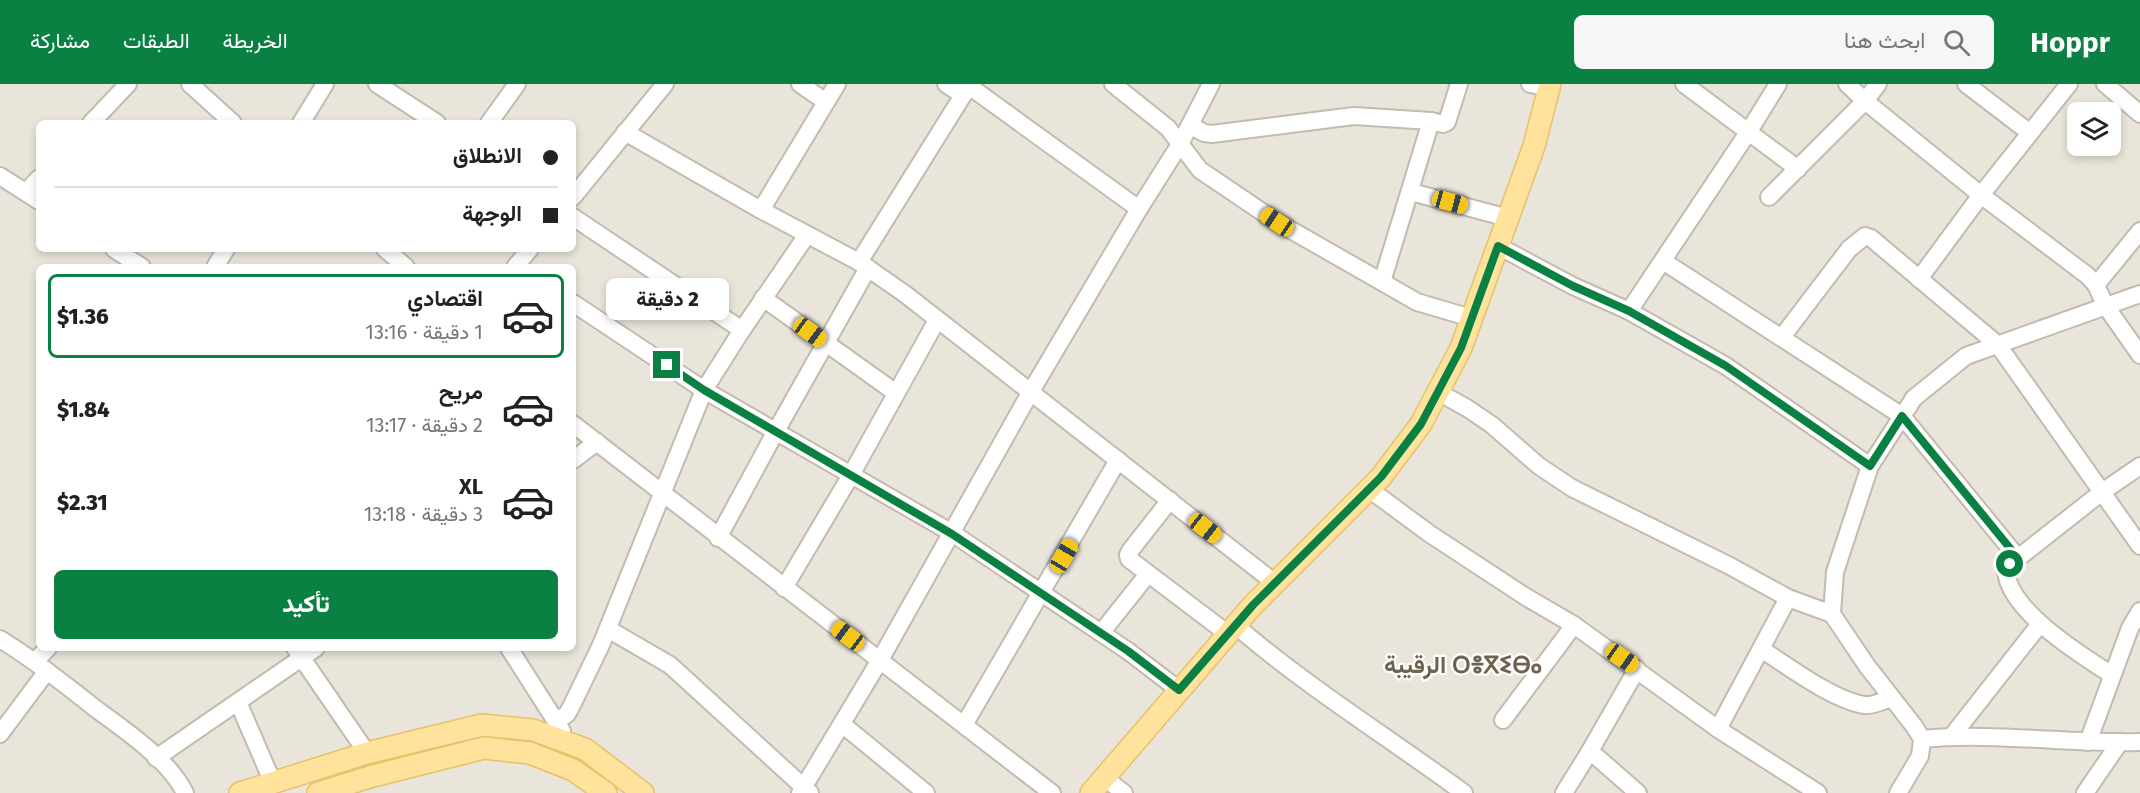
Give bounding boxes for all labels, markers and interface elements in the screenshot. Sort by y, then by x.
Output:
search box [1574,15,1994,69]
icon: search [1940,26,1973,59]
text: Hoppr [2030,26,2110,59]
text: ابحث هنا [1844,27,1925,54]
text: مشاركة [30,28,90,54]
text: الطبقات [123,28,190,54]
text: الخريطة [223,28,288,54]
map controls [2067,102,2121,156]
button: layers [2067,102,2121,156]
text: الانطلاق [453,142,522,169]
car [1430,189,1470,215]
text: الوجهة [462,200,522,227]
car [1257,204,1297,240]
callout: 2 دقيقة [606,278,728,320]
text: اقتصادي [407,285,483,312]
text: 2 دقيقة [636,287,699,311]
icon: car [501,289,555,343]
text: $1.36 [57,303,109,330]
car [790,314,830,350]
text: 1 دقيقة · 13:16 [365,320,483,344]
route end [653,351,680,378]
text: مريح [439,378,483,405]
icon: car [501,382,555,436]
text: $1.84 [57,396,110,423]
text: 2 دقيقة · 13:17 [366,413,483,437]
text: XL [459,473,483,500]
icon: car [501,475,555,529]
text: $2.31 [57,489,108,516]
text: 3 دقيقة · 13:18 [364,502,483,526]
car [1185,510,1225,546]
car [1047,536,1081,576]
route start [1996,550,2023,577]
button: تأكيد [54,570,558,639]
car [828,618,868,654]
car [1602,640,1642,676]
district label: الرقيبة ⵔⴻⴳⵉⴱⴰ [1384,651,1542,680]

